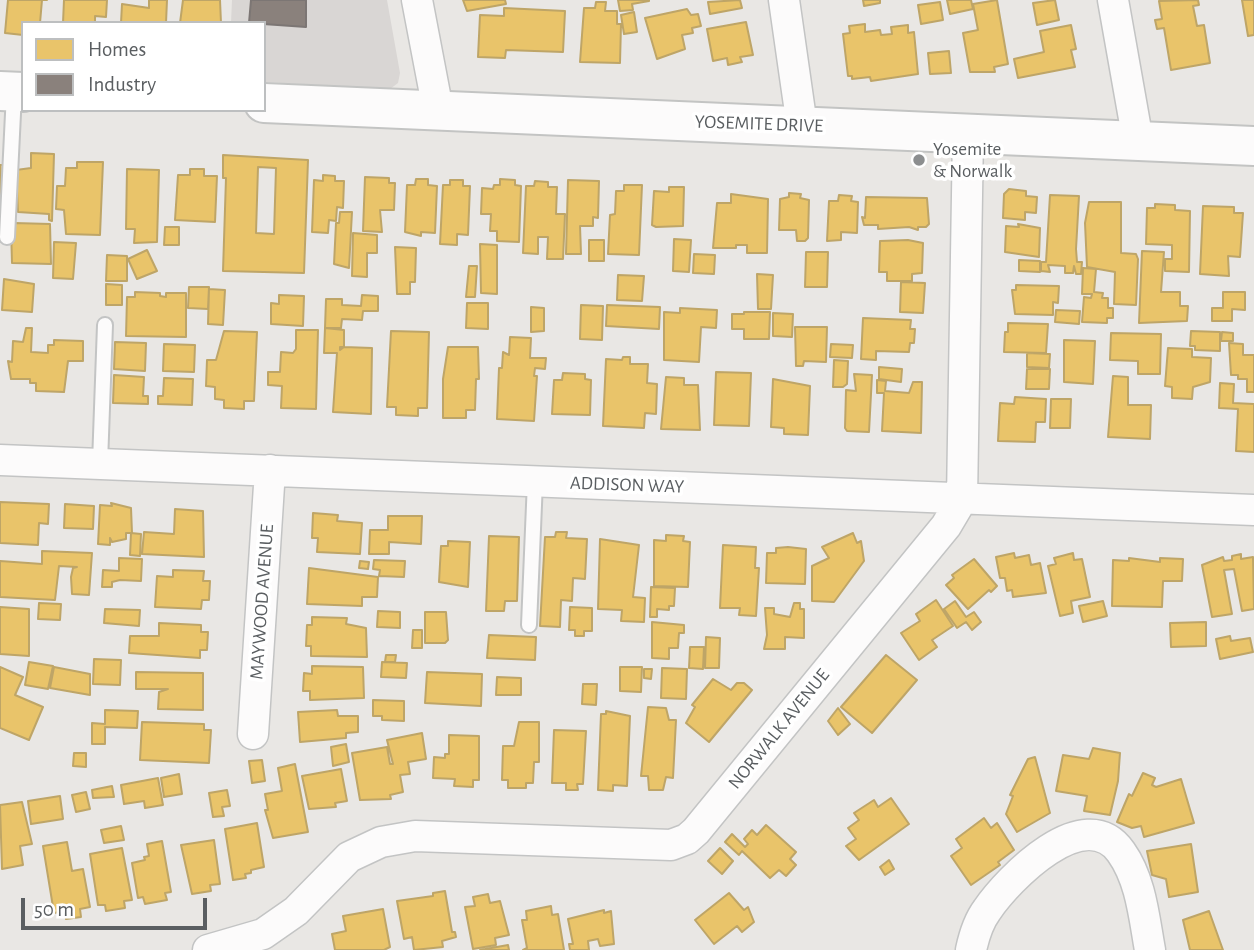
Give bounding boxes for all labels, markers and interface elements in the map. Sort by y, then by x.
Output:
legend [21,21,266,112]
text: Homes [88,39,146,60]
text: Industry [88,74,156,95]
street label: YOSEMITE DRIVE [694,110,824,138]
place label: Yosemite & Norwalk [933,138,1012,182]
marker: Yosemite & Norwalk [911,152,927,168]
street label: ADDISON WAY [569,472,685,498]
street label: MAYWOOD AVENUE [245,524,279,680]
street label: NORWALK AVENUE [723,664,835,794]
scale bar [24,884,210,928]
text: 50 m [34,899,74,920]

